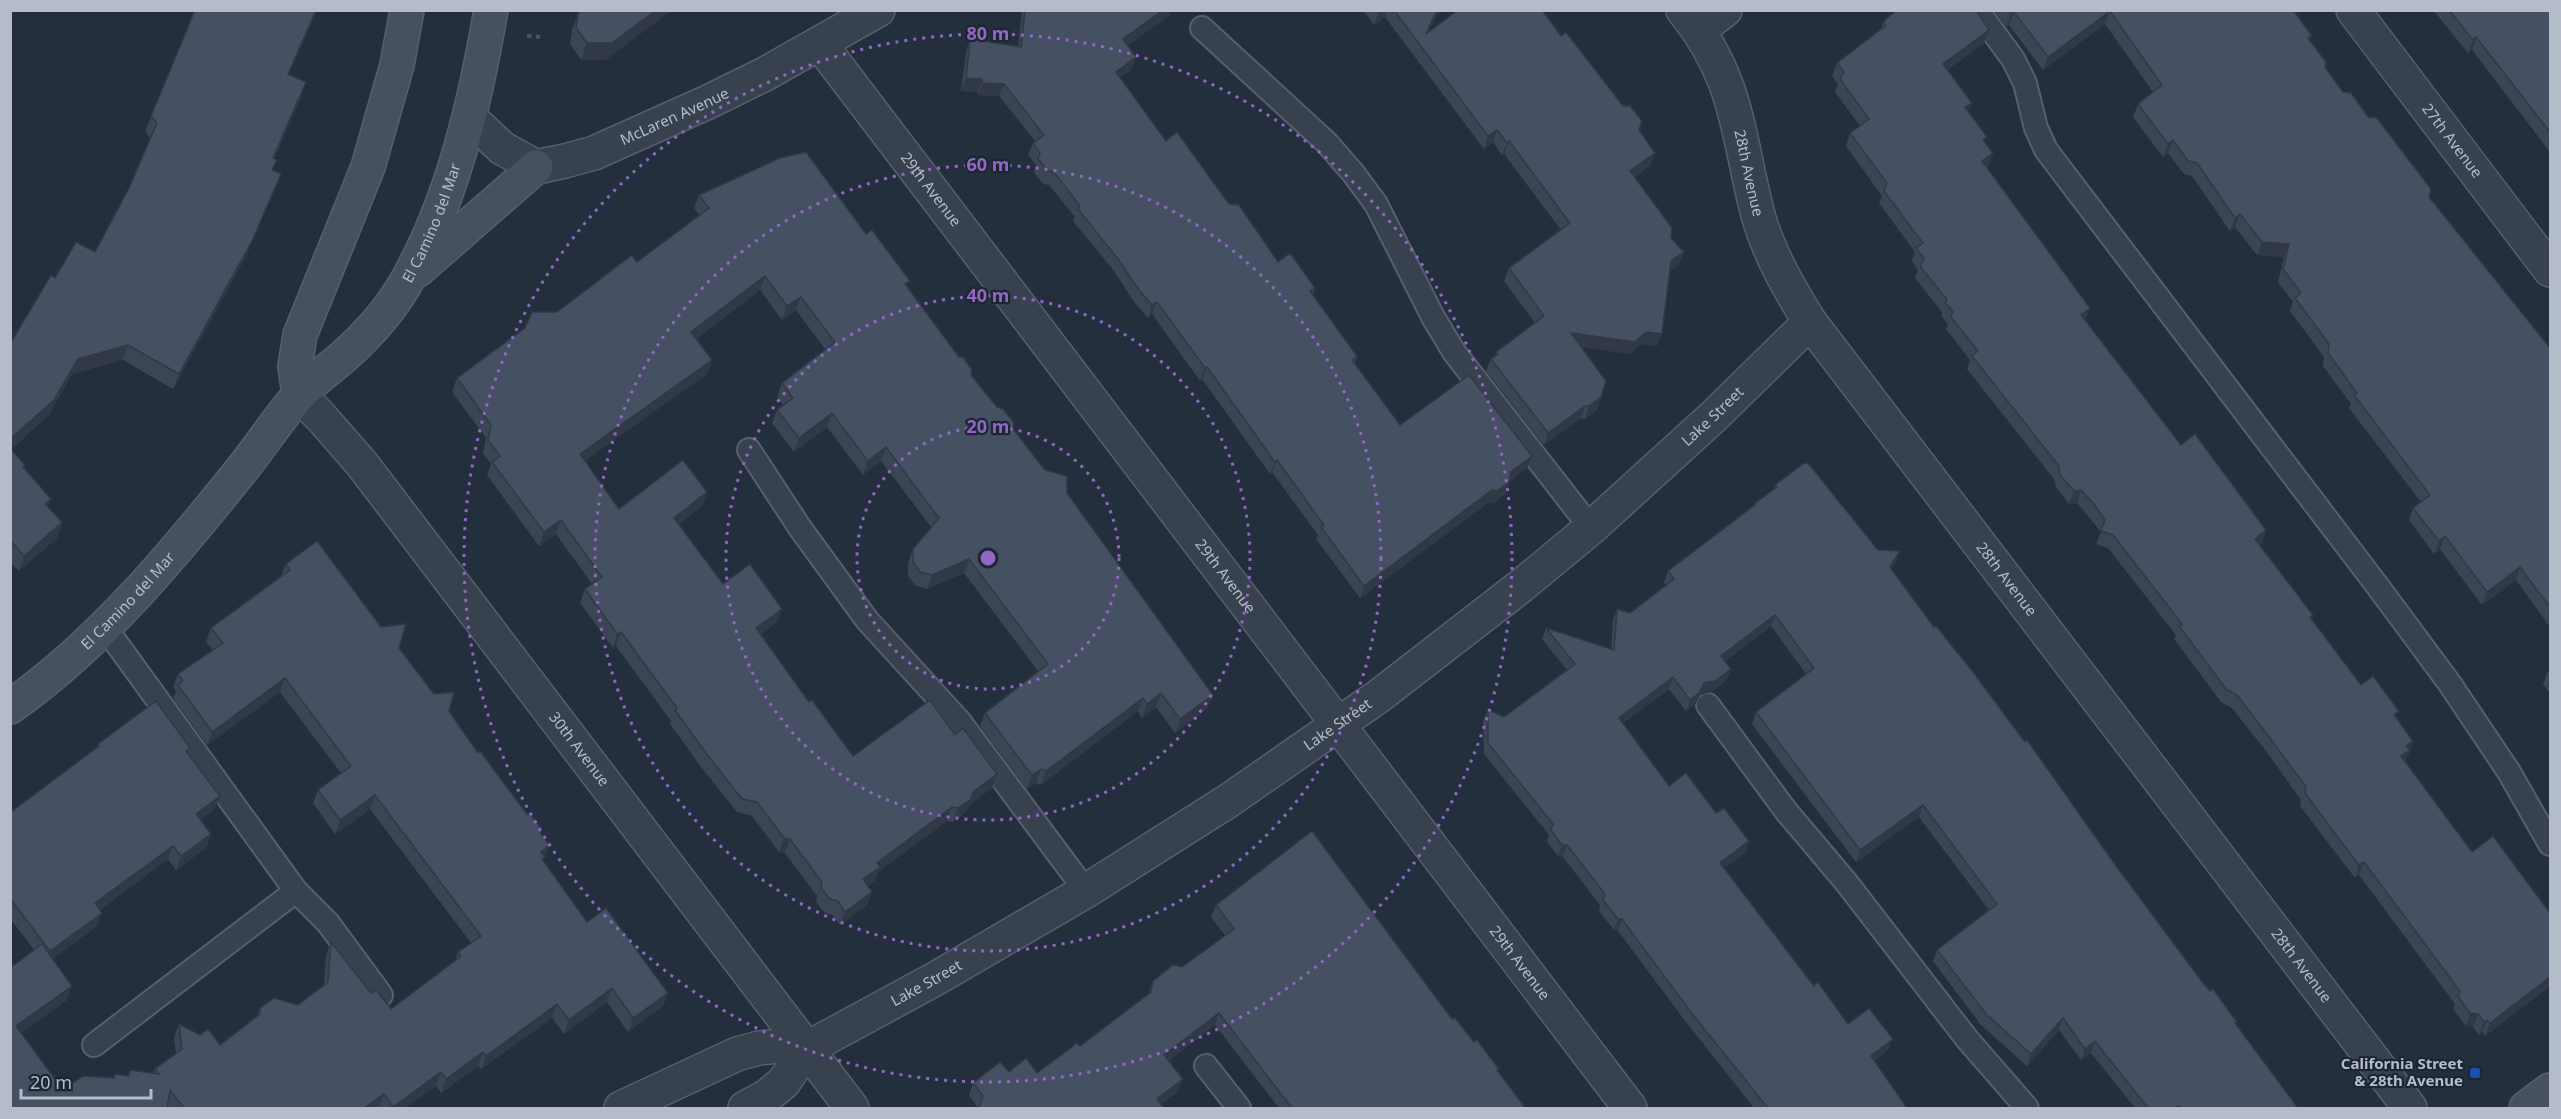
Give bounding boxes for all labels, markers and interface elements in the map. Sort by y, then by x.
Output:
text: 80 m [967,21,1009,45]
street label: McLaren Avenue [617,82,732,149]
street label: 27th Avenue [2418,99,2488,181]
street label: 28th Avenue [1730,127,1769,218]
street label: 29th Avenue [897,148,966,230]
text: 60 m [967,152,1009,176]
street label: El Camino del Mar [397,161,465,286]
text: 40 m [967,283,1009,307]
street label: Lake Street [1677,381,1748,450]
text: 20 m [967,414,1009,438]
street label: 29th Avenue [1191,534,1261,617]
street label: 28th Avenue [1972,537,2042,620]
street label: El Camino del Mar [76,547,179,654]
centre of rings [978,548,998,568]
street label: Lake Street [1299,693,1376,755]
street label: 30th Avenue [545,707,615,790]
street label: 29th Avenue [1486,921,1555,1004]
street label: 28th Avenue [2267,924,2337,1006]
street label: Lake Street [887,954,966,1010]
place label: California Street & 28th Avenue [2341,1053,2463,1090]
scale bar [21,1062,152,1100]
marker: California Street & 28th Avenue [2468,1066,2482,1080]
text: 20 m [30,1070,72,1094]

